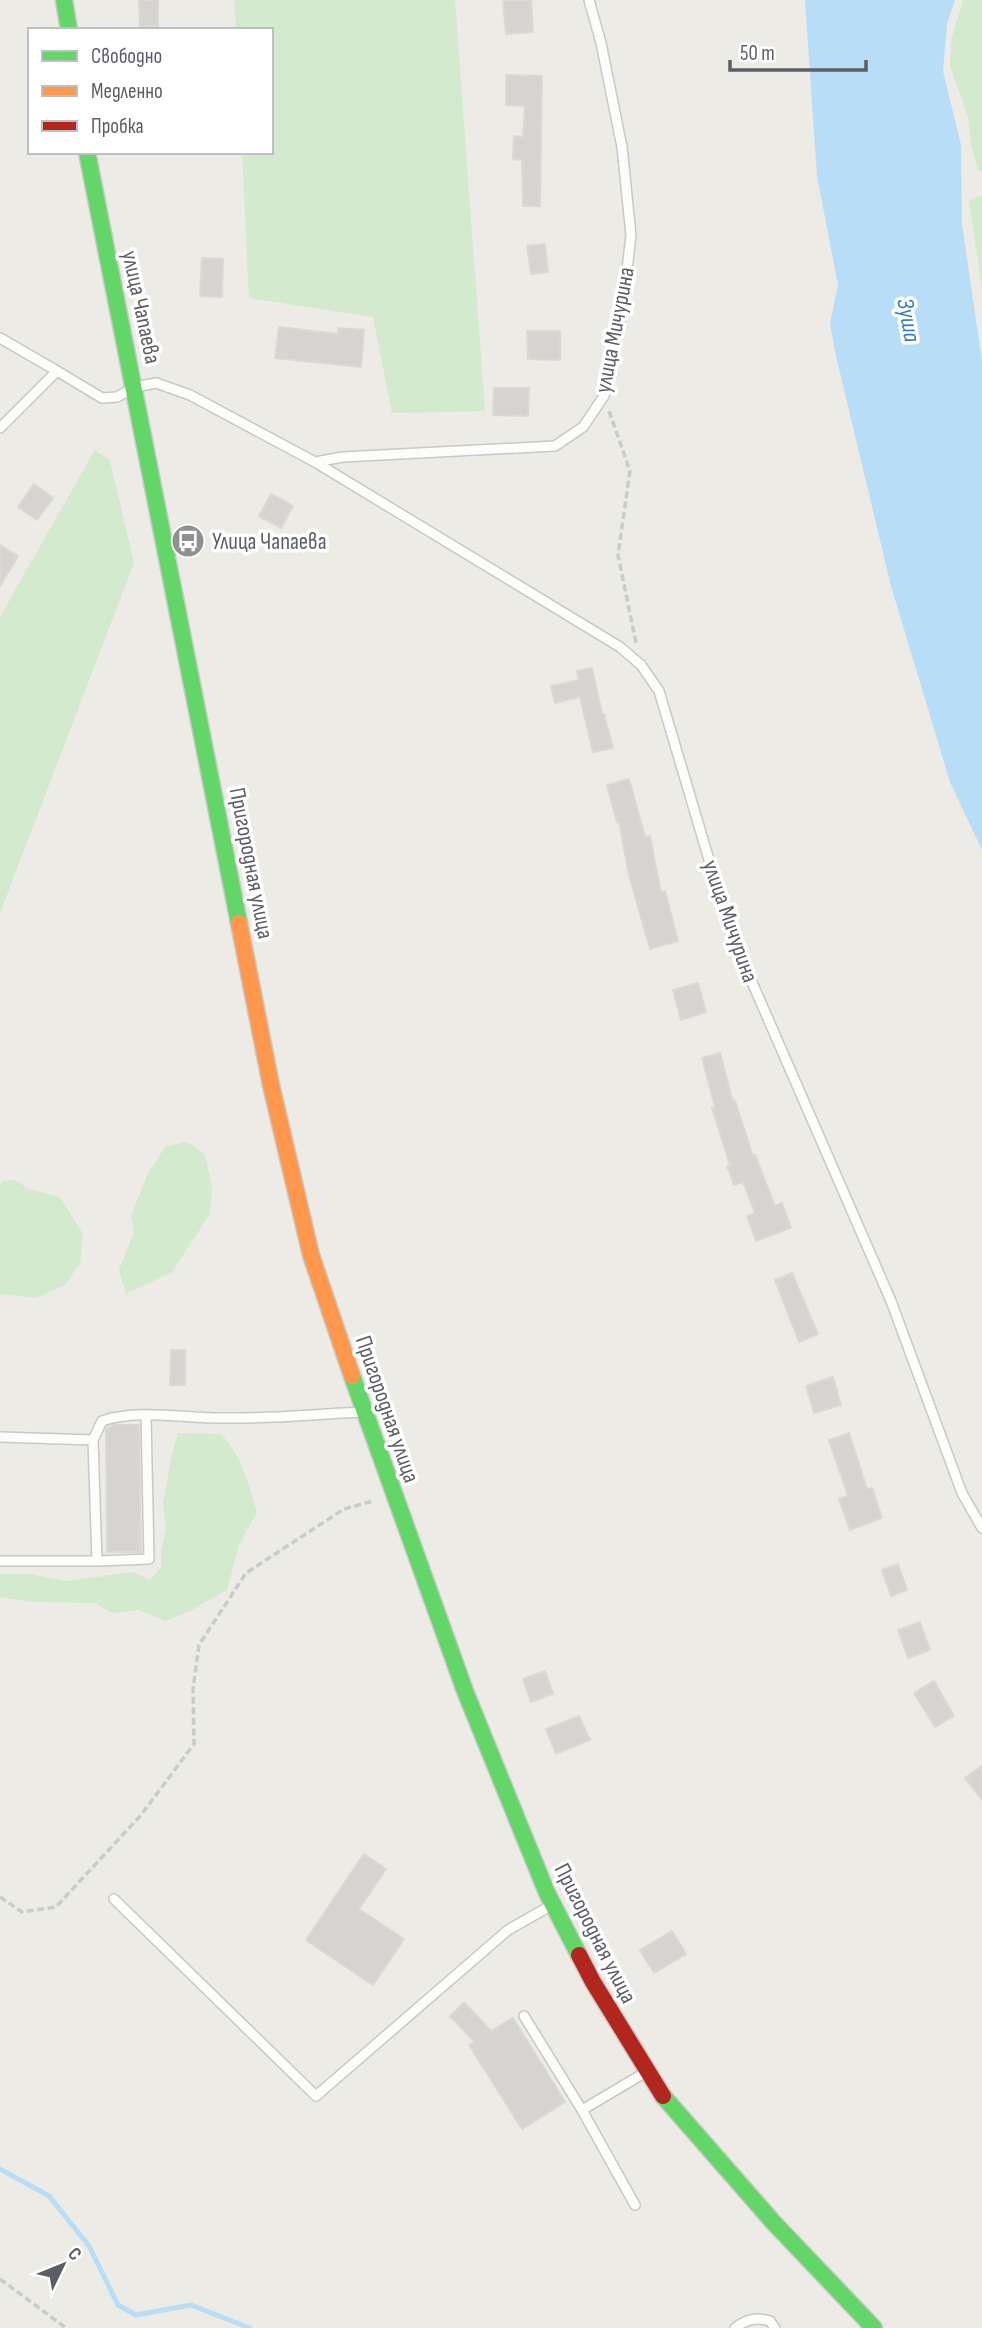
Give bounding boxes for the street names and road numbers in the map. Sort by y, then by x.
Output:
street label: улица Чапаева [115,248,167,366]
street label: улица Мичурина [589,265,641,395]
street label: Пригородная улица [223,785,279,941]
street label: улица Мичурина [696,856,764,986]
street label: Пригородная улица [349,1332,425,1486]
street label: Пригородная улица [548,1859,642,2008]

